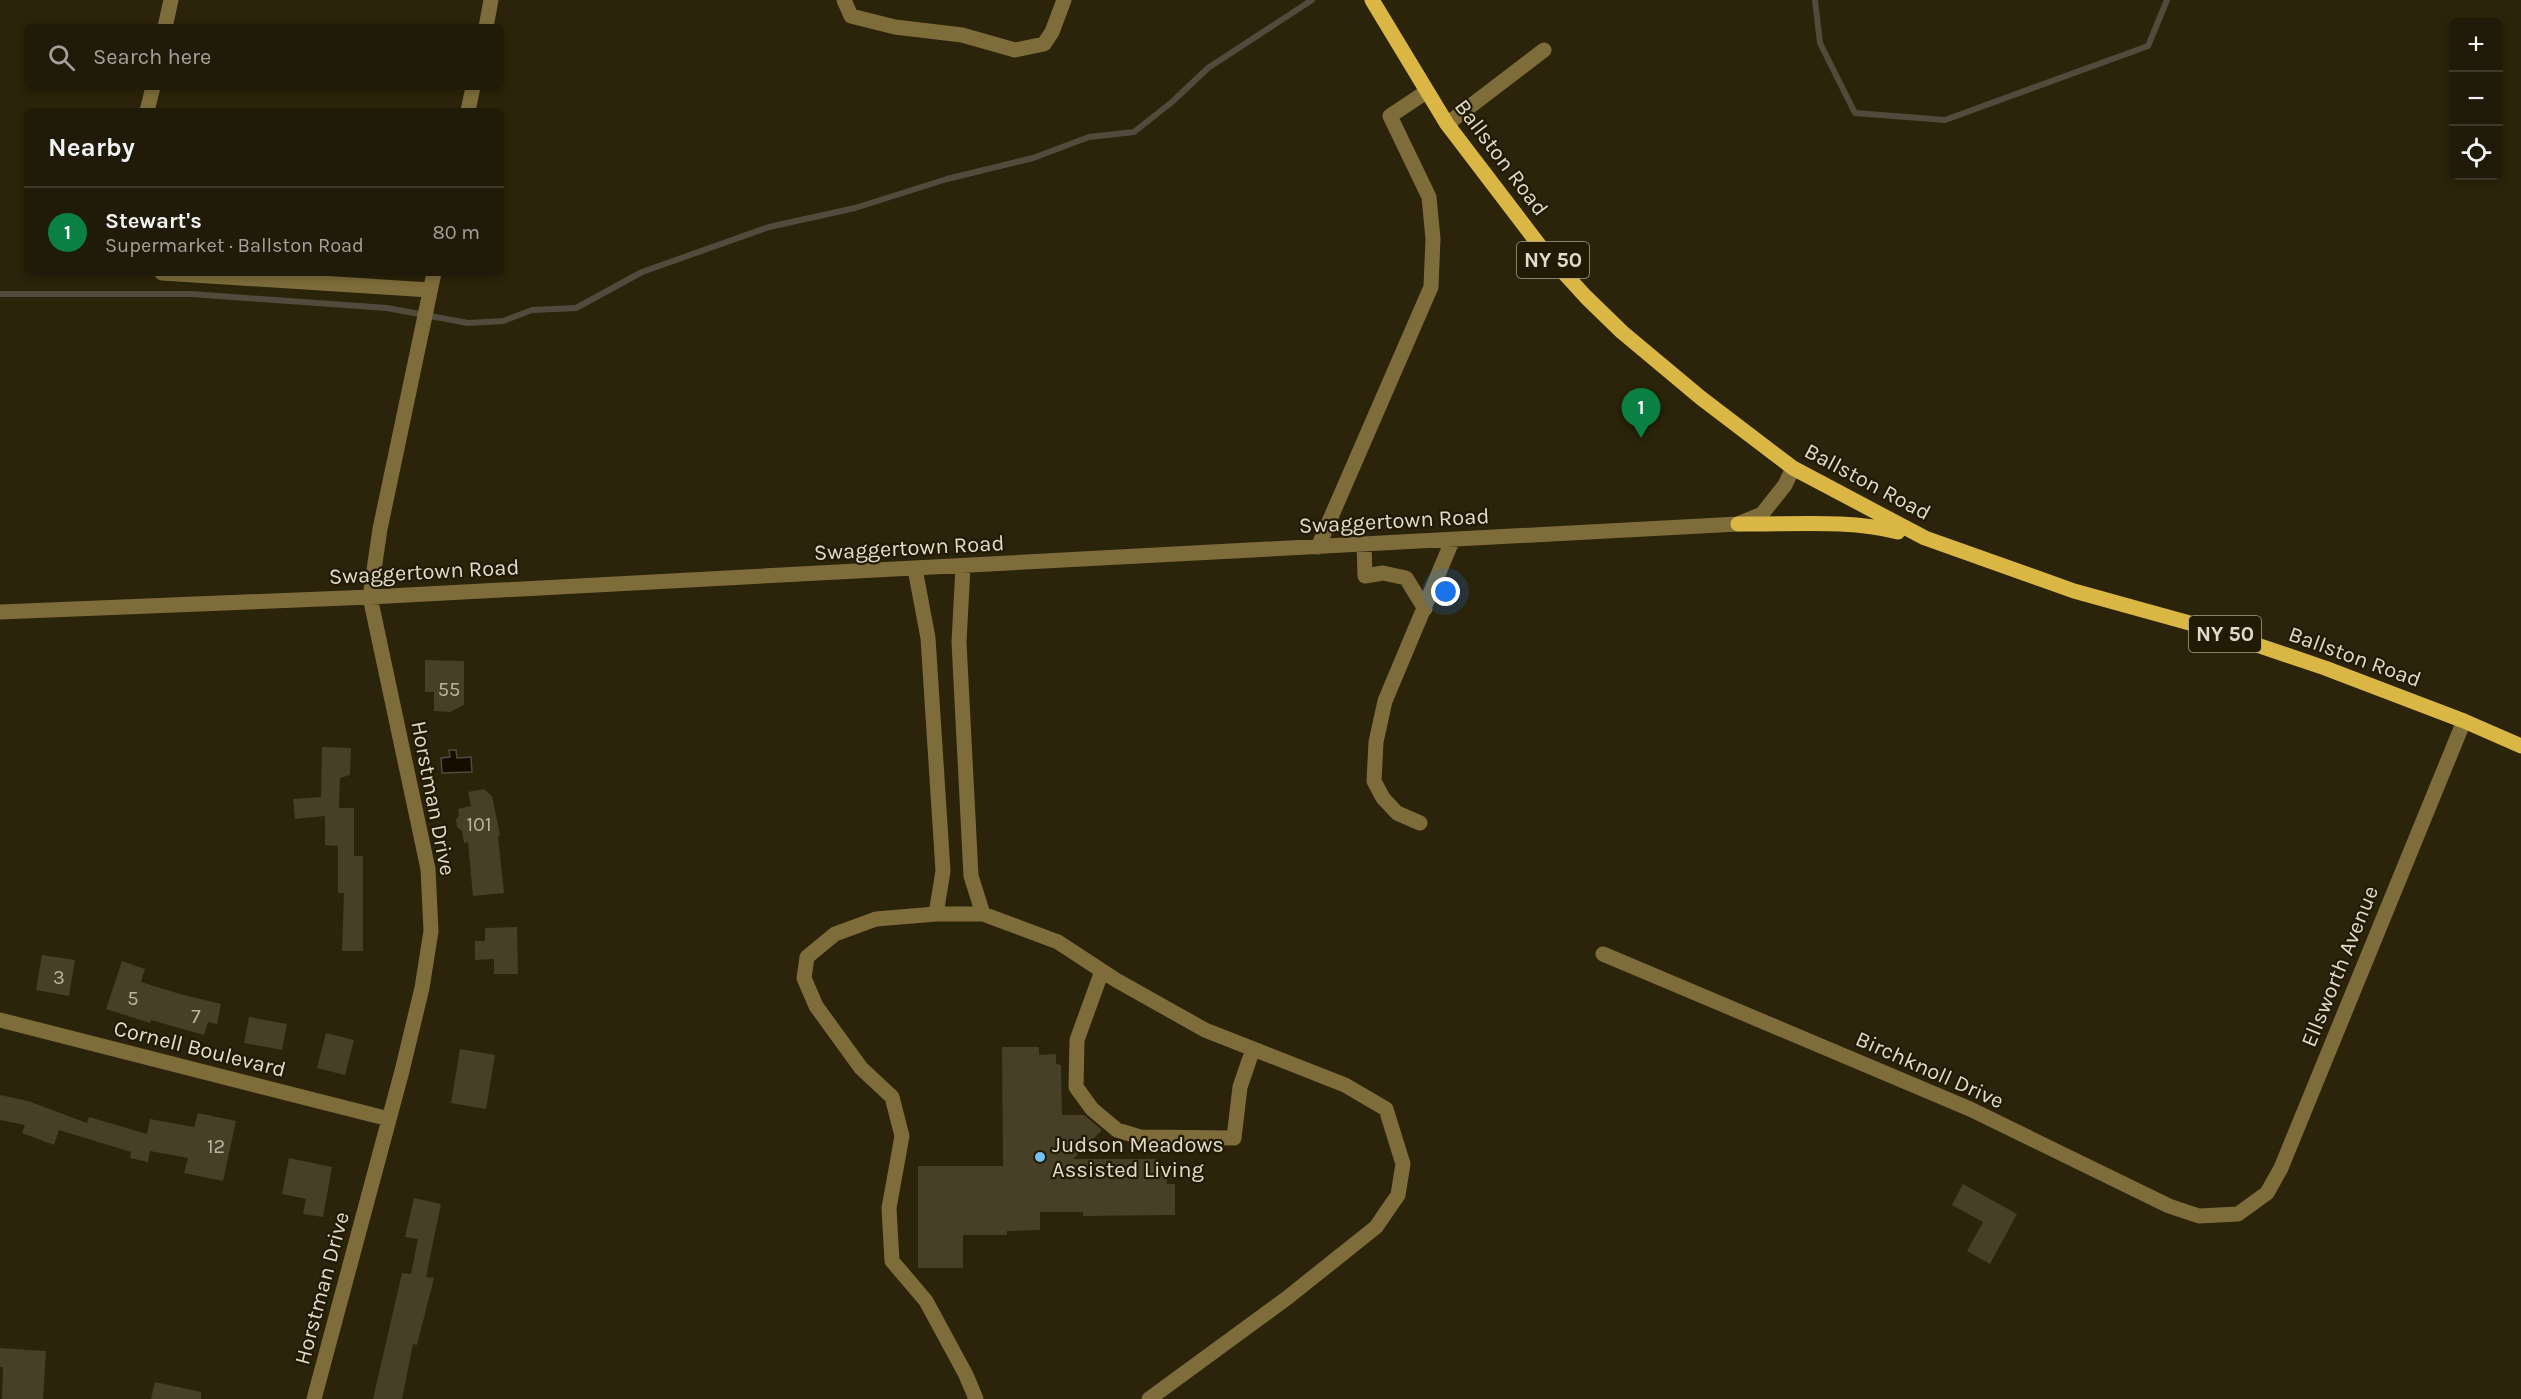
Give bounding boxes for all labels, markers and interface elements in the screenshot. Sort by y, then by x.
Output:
map controls [2449,18,2503,180]
button: + [2449,18,2503,72]
search box [24,24,504,90]
icon: search [45,41,78,74]
text: Search here [93,44,211,70]
button: − [2449,72,2503,126]
street label: Ballston Road [1449,94,1553,221]
button: locate [2449,126,2503,180]
text: Nearby [48,132,135,163]
text: Stewart's [105,208,202,234]
text: 1 [64,221,71,244]
text: 80 m [432,221,480,244]
text: Supermarket · Ballston Road [105,234,364,257]
road number: NY 50 [1517,242,1589,278]
pin: 1 [1622,388,1660,438]
street label: Ballston Road [1800,438,1935,526]
street label: Swaggertown Road [1298,503,1490,539]
street label: Swaggertown Road [813,530,1005,566]
street label: Swaggertown Road [328,554,520,590]
your location [1431,577,1460,606]
road number: NY 50 [2189,616,2261,652]
street label: Ballston Road [2285,621,2424,693]
house number: 55 [438,678,460,701]
street label: Horstman Drive [405,719,461,878]
house number: 101 [466,813,492,836]
street label: Ellsworth Avenue [2296,882,2384,1051]
house number: 3 [53,966,65,989]
house number: 5 [127,987,139,1010]
house number: 7 [191,1005,201,1028]
street label: Cornell Boulevard [111,1015,288,1083]
street label: Birchknoll Drive [1851,1026,2008,1114]
place label: Judson Meadows Assisted Living [1052,1132,1224,1183]
house number: 12 [207,1135,225,1158]
marker: Judson Meadows Assisted Living [1033,1150,1047,1164]
street label: Horstman Drive [289,1209,355,1367]

